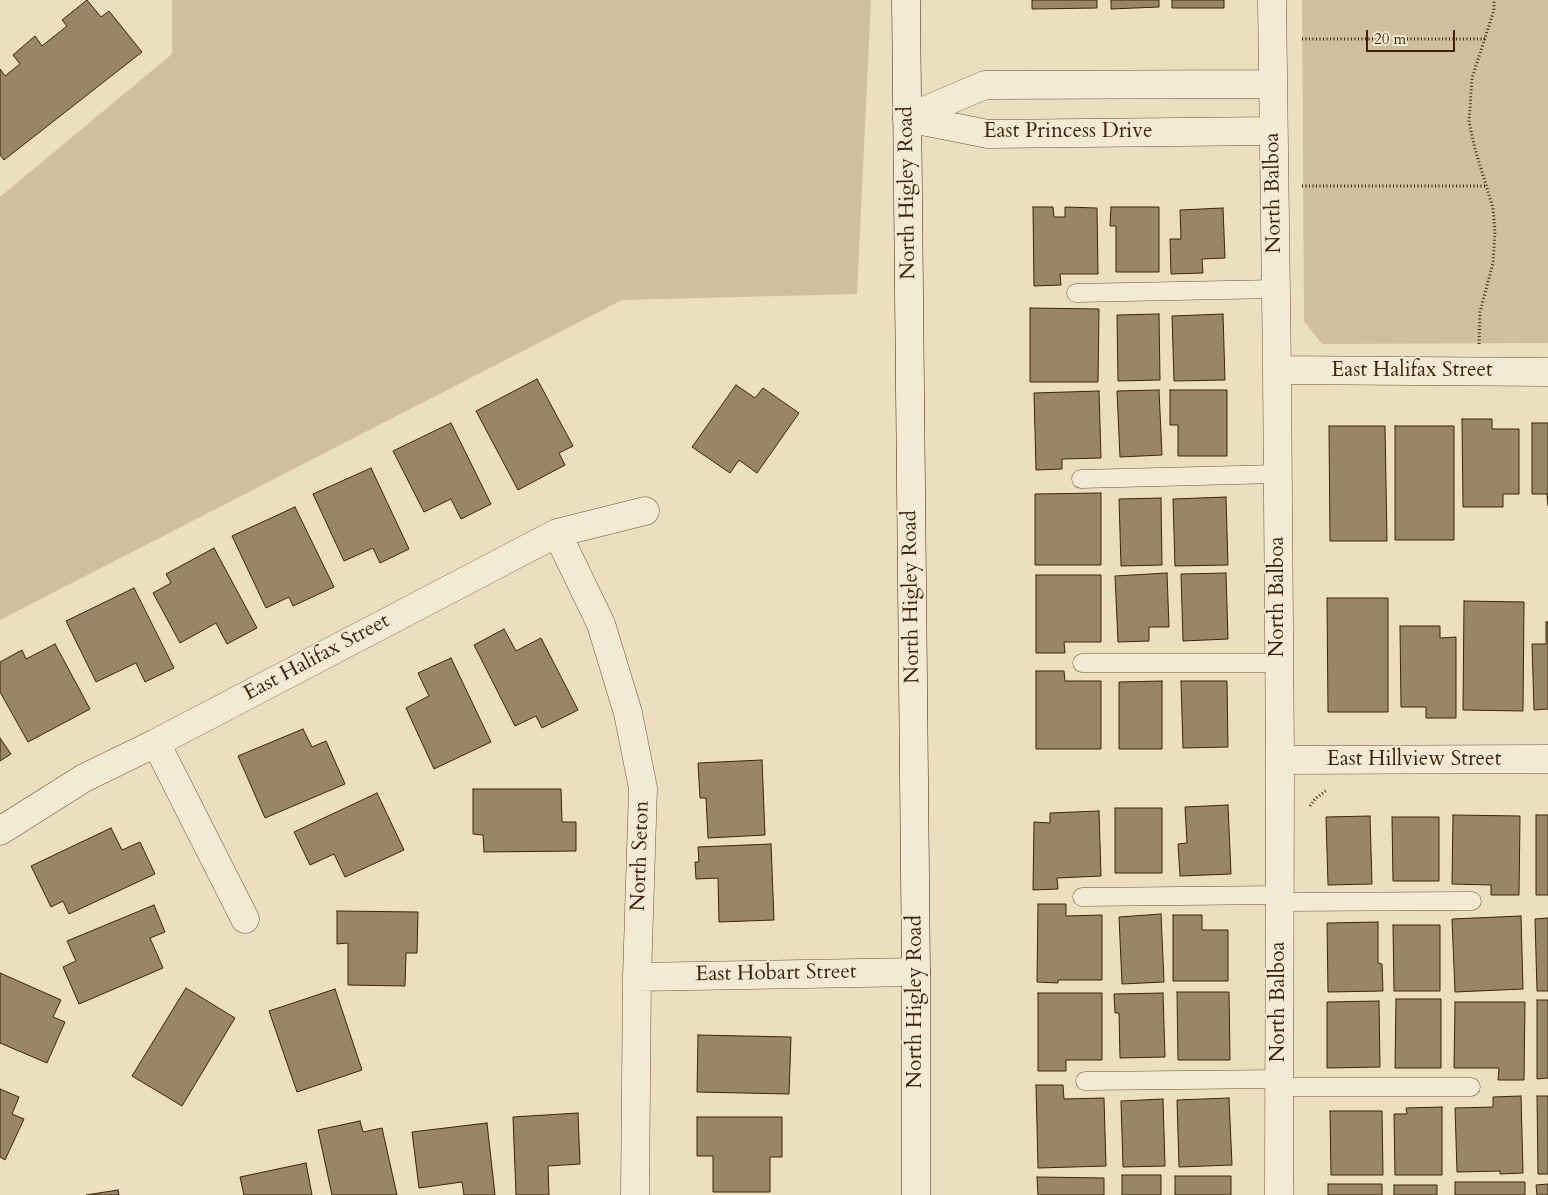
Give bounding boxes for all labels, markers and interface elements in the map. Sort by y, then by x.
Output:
scale bar [1368,20,1457,52]
text: 20 m [1374,29,1406,49]
street label: North Higley Road [894,106,922,280]
street label: East Princess Drive [984,119,1152,145]
street label: North Balboa [1260,132,1288,254]
street label: East Halifax Street [1331,358,1493,384]
street label: North Higley Road [898,510,926,684]
street label: North Balboa [1265,536,1291,658]
street label: East Halifax Street [240,609,394,707]
street label: East Hillview Street [1327,747,1501,773]
street label: North Seton [626,800,656,912]
street label: North Higley Road [903,915,929,1089]
street label: North Balboa [1266,941,1292,1063]
street label: East Hobart Street [695,960,857,988]

